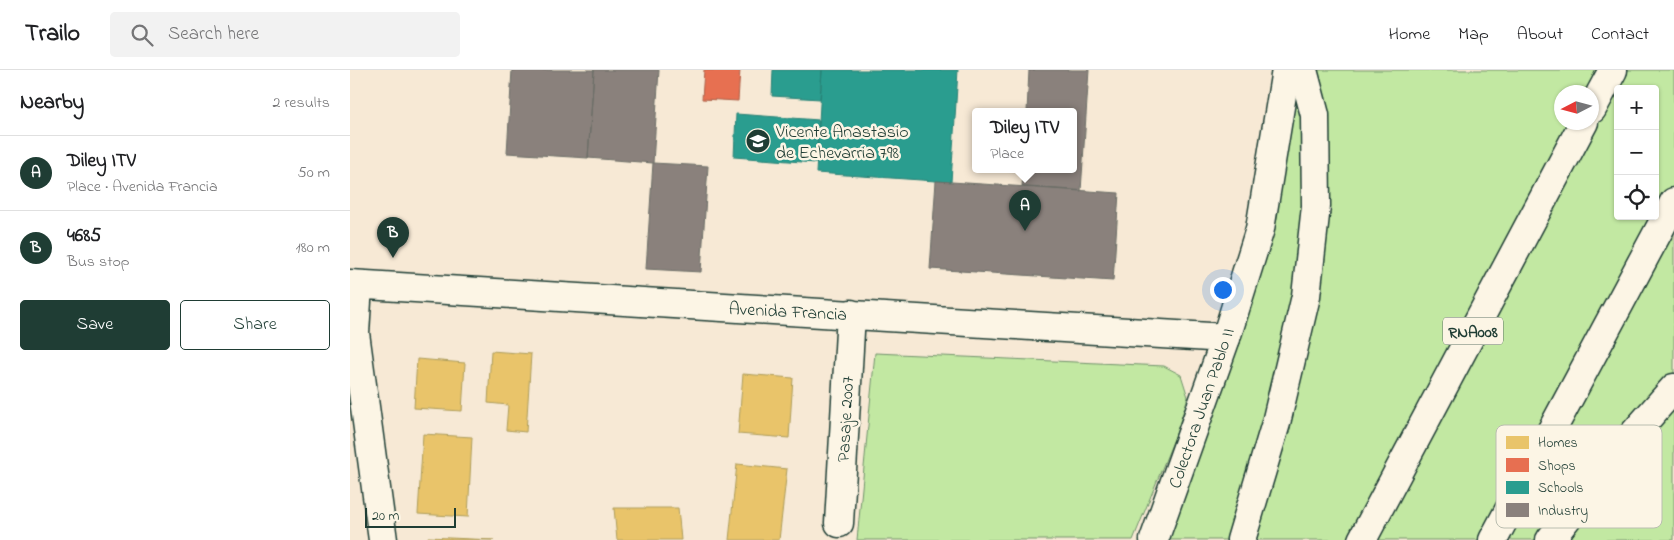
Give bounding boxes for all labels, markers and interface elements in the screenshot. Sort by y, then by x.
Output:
search box [110,12,460,57]
text: Trailo [25,17,80,52]
icon: search [128,21,156,49]
text: Search here [168,21,259,48]
text: Home [1389,22,1430,48]
text: Map [1458,22,1489,48]
text: About [1517,22,1563,48]
text: Contact [1591,22,1649,48]
north arrow [1554,85,1599,130]
map controls [1614,85,1659,220]
button: + [1614,85,1659,130]
text: Nearby [20,88,84,118]
text: 2 results [272,91,330,115]
popup [972,108,1077,173]
text: Diley ITV [990,115,1059,142]
place label: Vicente Anastasio de Echevarria 798 [775,120,909,167]
school or university icon: Vicente Anastasio de Echevarria 798 [745,128,771,154]
button: − [1614,130,1659,175]
text: Place [990,142,1024,166]
text: Diley ITV [67,148,136,175]
text: A [31,161,41,185]
text: 50 m [298,161,330,185]
text: Place · Avenida Francia [67,175,218,199]
button: locate [1614,175,1659,220]
pin: A [1009,190,1041,231]
pin: B [377,217,409,258]
text: 4685 [67,223,101,250]
text: B [31,236,41,260]
text: 180 m [296,236,330,260]
text: Bus stop [67,250,130,274]
your location [1210,277,1236,303]
street label: Avenida Francia [728,297,848,329]
button: Save [20,300,170,350]
button: Share [180,300,330,350]
road number: RNA008 [1443,318,1503,344]
street label: Colectora Juan Pablo II [1163,325,1243,493]
street label: Pasaje 2007 [832,375,862,463]
legend [1496,425,1662,528]
text: Homes [1538,433,1578,454]
text: Shops [1538,456,1576,477]
text: Schools [1538,478,1583,499]
text: Industry [1538,501,1588,523]
scale bar [365,505,456,528]
text: 20 m [372,506,399,527]

